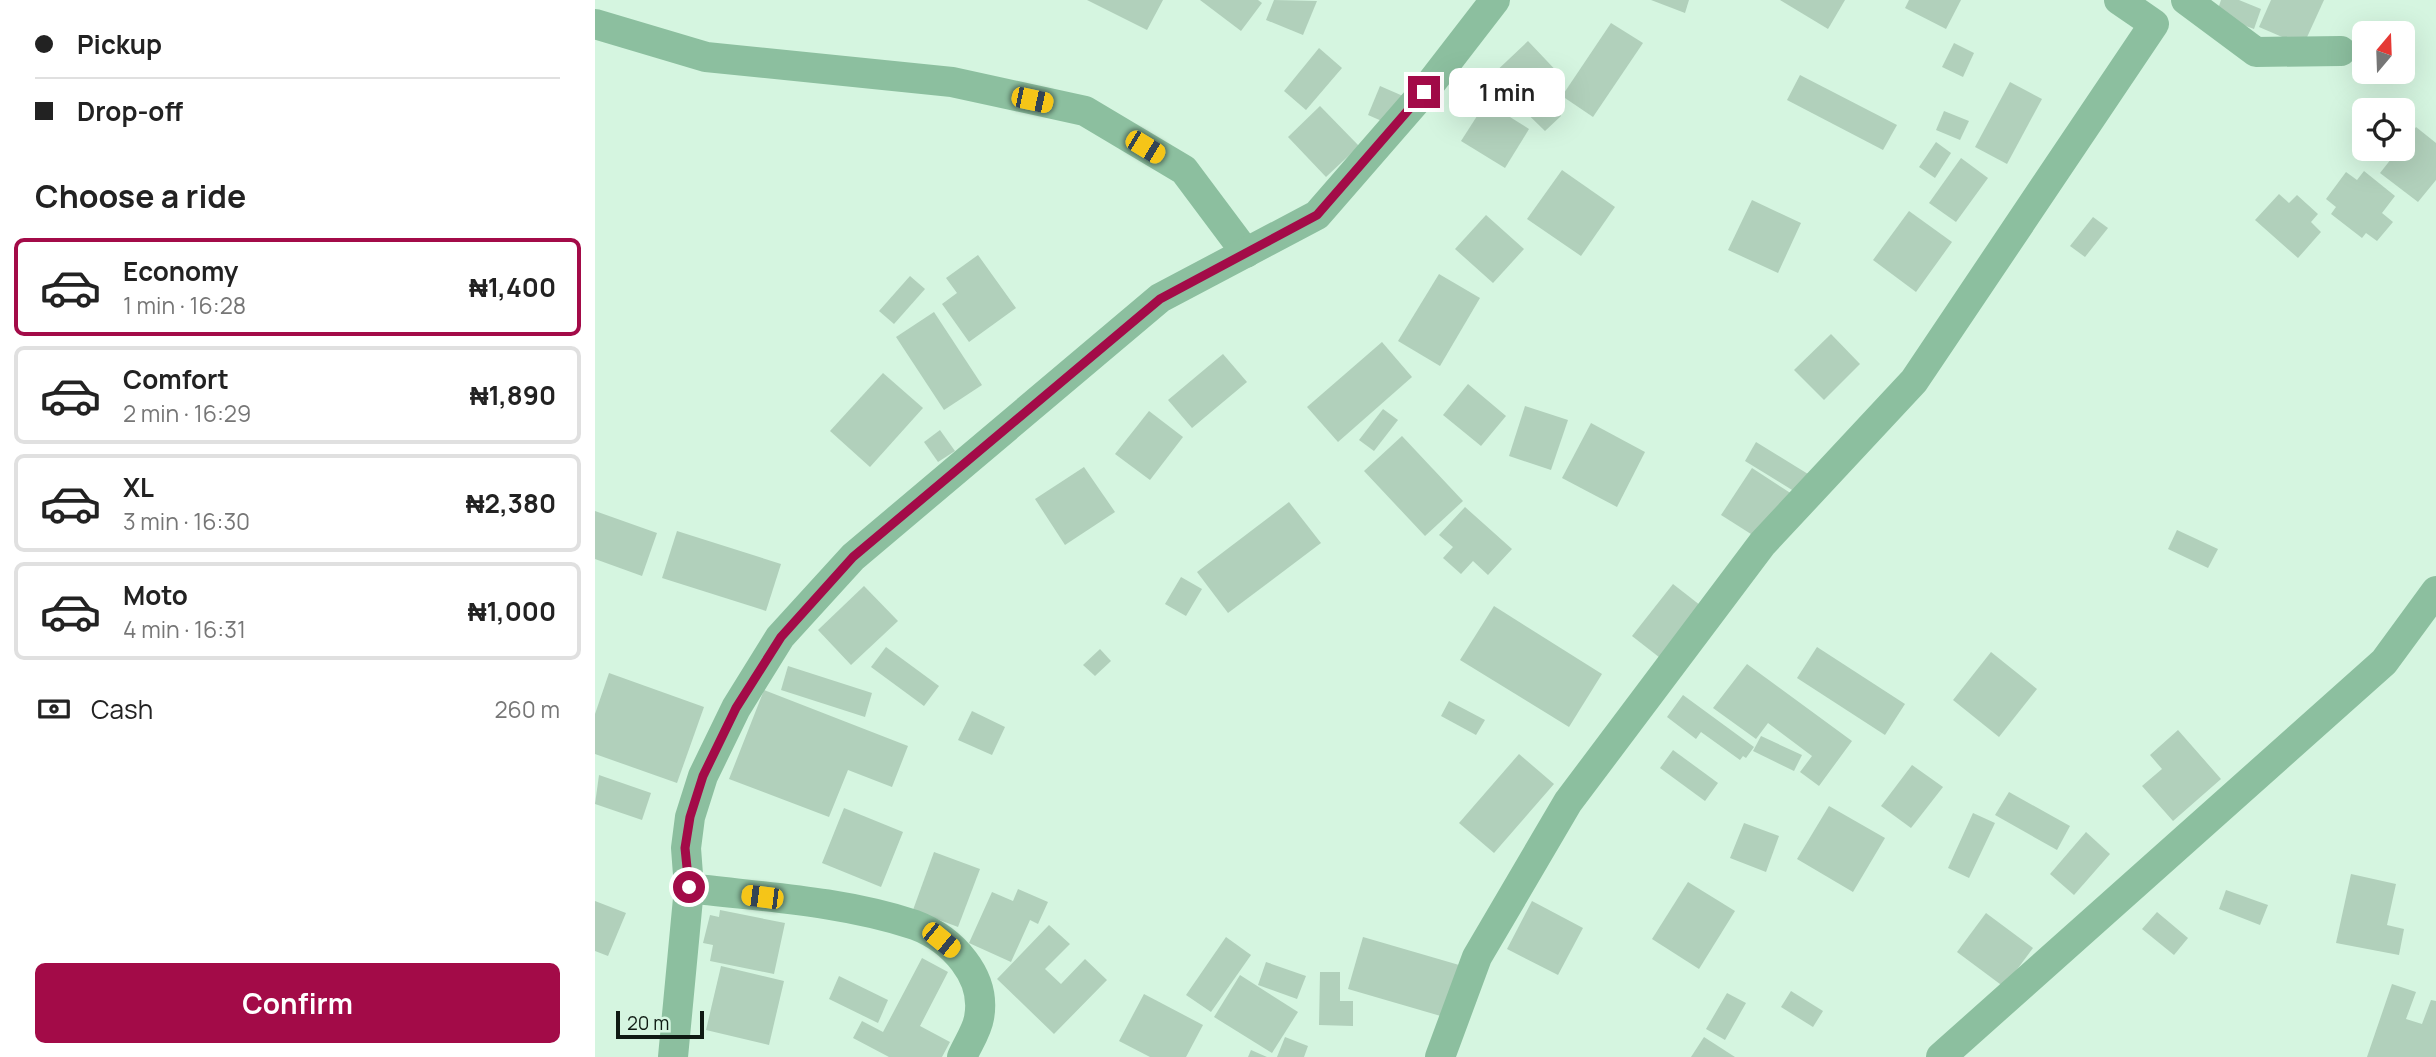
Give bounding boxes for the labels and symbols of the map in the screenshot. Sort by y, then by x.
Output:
north arrow [2352,21,2415,84]
callout: 1 min [1449,68,1564,116]
route end [1408,76,1440,108]
car [1010,85,1055,115]
car [1122,127,1169,167]
route start [673,871,705,903]
car [740,884,785,910]
car [919,919,964,961]
scale bar [616,1008,703,1040]

